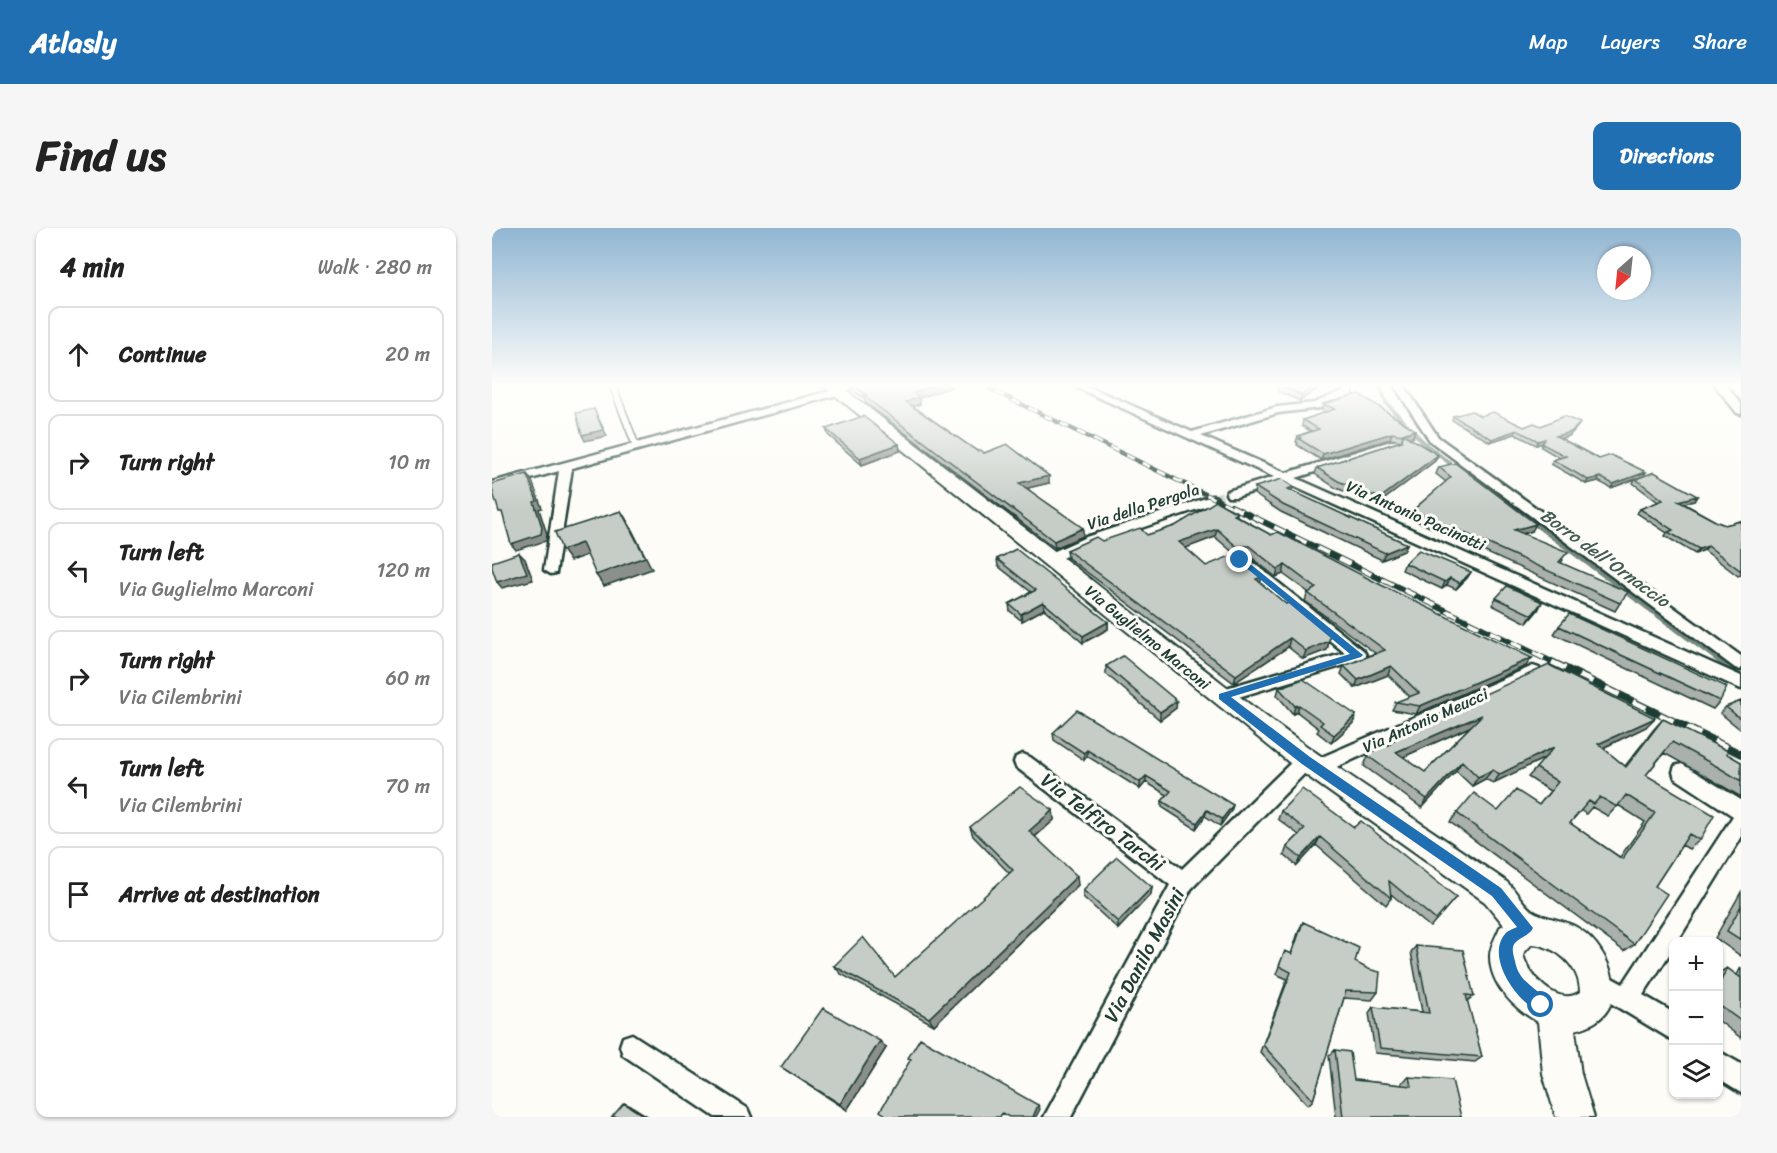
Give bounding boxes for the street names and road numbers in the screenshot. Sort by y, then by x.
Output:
street label: Via Antonio Pacinotti [1341,472,1491,559]
street label: Via della Pergola [1083,475,1203,538]
street label: Via Guglielmo Marconi [1078,577,1218,698]
street label: Via Antonio Meucci [1358,679,1493,761]
street label: Via Telfiro Tarchi [1033,764,1173,881]
street label: Via Danilo Masini [1094,880,1195,1029]

